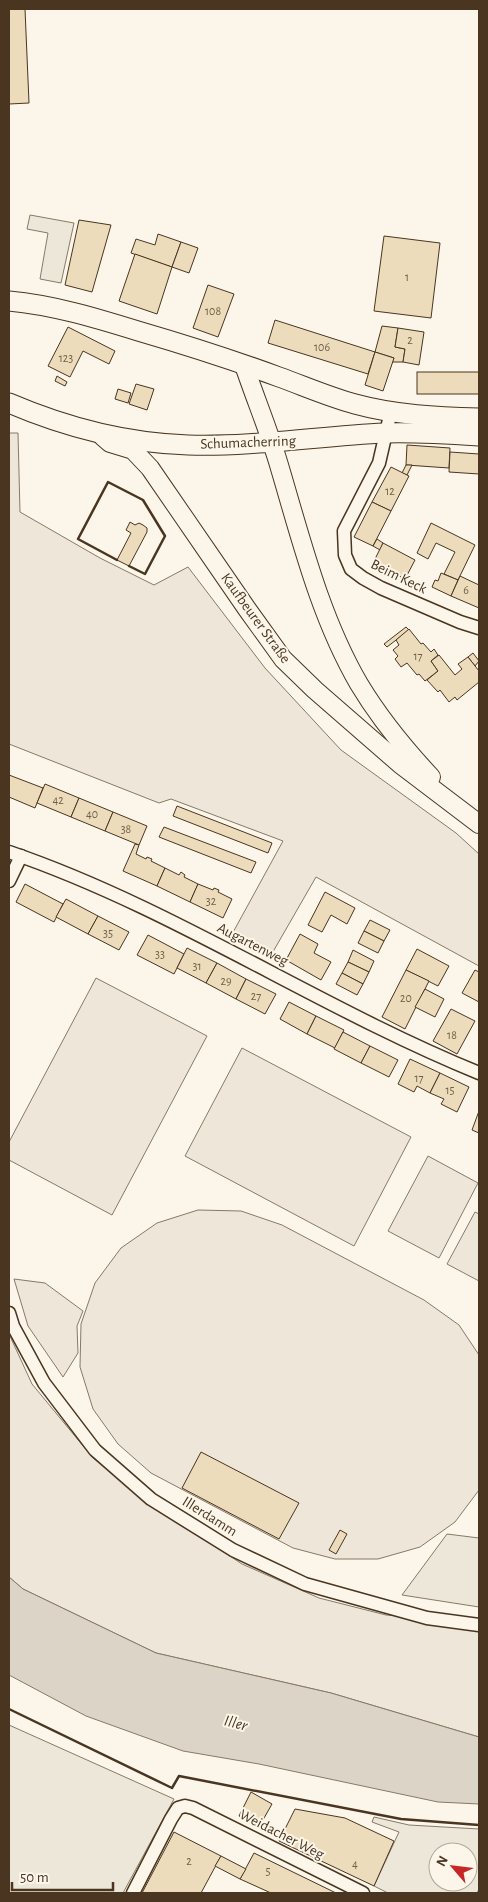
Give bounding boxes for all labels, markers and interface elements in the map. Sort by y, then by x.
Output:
house number: 1 [405,271,409,283]
house number: 108 [205,305,221,317]
house number: 2 [407,334,413,346]
house number: 106 [314,341,330,353]
house number: 123 [59,352,73,364]
street label: Schumacherring [200,433,297,452]
house number: 12 [385,485,395,497]
street label: Beim Keck [368,556,429,596]
street label: Kaufbeurer Straße [218,571,293,666]
house number: 6 [463,584,469,596]
house number: 17 [413,650,423,662]
house number: 42 [52,794,64,806]
house number: 40 [86,808,98,820]
house number: 38 [121,823,132,835]
house number: 32 [206,895,217,907]
street label: Augartenweg [215,920,291,969]
house number: 35 [103,927,113,939]
house number: 33 [155,948,165,960]
house number: 31 [192,960,202,972]
house number: 29 [220,975,232,987]
house number: 27 [251,990,261,1002]
house number: 20 [400,992,412,1004]
house number: 18 [447,1029,457,1041]
house number: 17 [414,1072,424,1084]
house number: 15 [445,1084,455,1096]
street label: Illerdamm [180,1494,240,1539]
water label: Iller [223,1712,250,1734]
street label: Weidacher Weg [237,1807,327,1862]
north arrow [428,1842,478,1892]
text: N [434,1854,451,1869]
house number: 2 [186,1855,192,1867]
house number: 4 [352,1858,358,1870]
scale bar [12,1860,114,1892]
house number: 5 [265,1865,271,1877]
text: 50 m [20,1870,49,1885]

